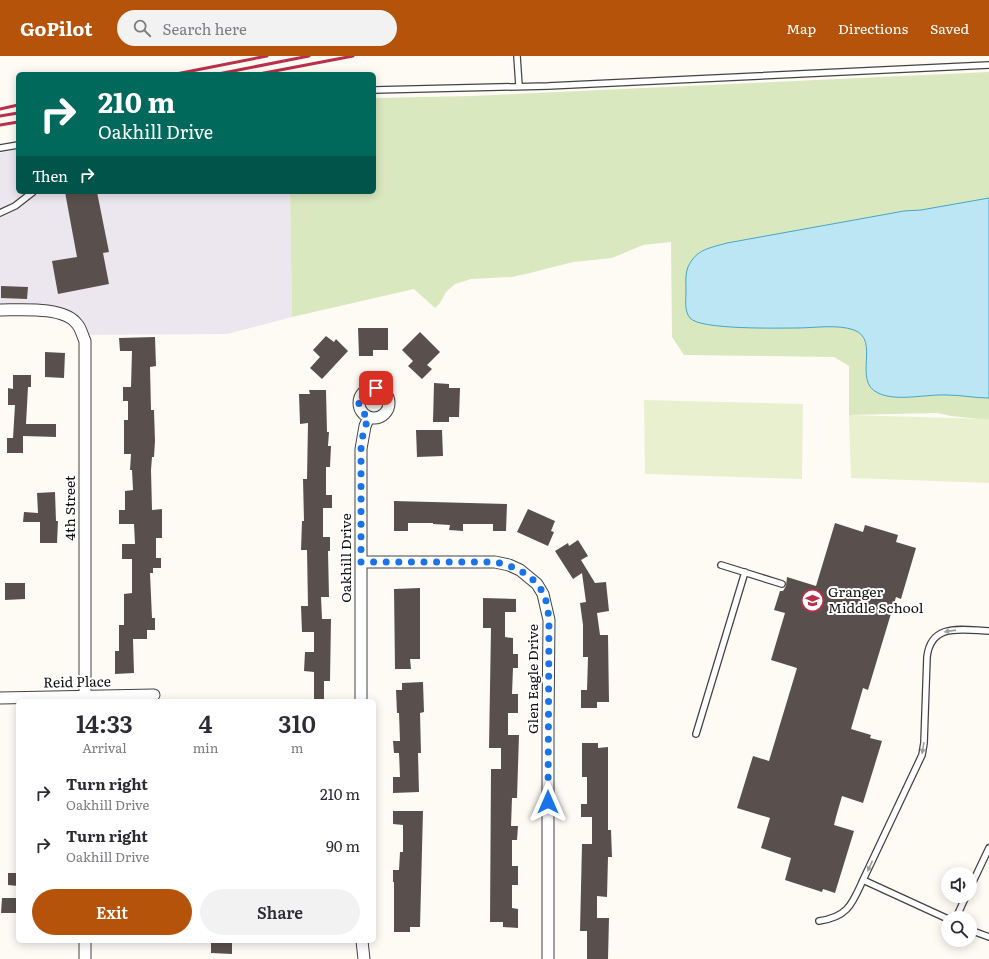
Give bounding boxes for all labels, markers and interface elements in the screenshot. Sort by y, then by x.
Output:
search box [117,10,397,46]
text: GoPilot [20,14,93,42]
icon: search [131,17,153,39]
text: Search here [163,17,247,40]
text: Map [786,18,816,38]
text: Directions [838,18,908,38]
text: Saved [930,18,969,38]
text: 210 m [98,80,175,122]
icon: right [32,88,84,140]
text: Oakhill Drive [98,118,213,145]
text: Then [32,164,68,187]
icon: right [76,164,98,186]
pin [359,371,393,405]
icon: arrive [365,377,387,399]
street label: 4th Street [59,475,79,541]
street label: Oakhill Drive [335,513,355,603]
place label: Granger Middle School [828,581,924,617]
school or university icon: Granger Middle School [800,587,826,613]
street label: Glen Eagle Drive [522,624,542,734]
one-way arrow [944,628,956,634]
street label: Reid Place [43,670,111,692]
text: 14:33 [76,705,133,740]
text: 4 [199,705,212,740]
text: 310 [278,705,316,740]
text: Arrival [82,738,127,757]
text: min [193,738,218,757]
text: m [291,738,303,757]
one-way arrow [920,742,926,754]
text: Turn right [66,772,148,795]
position arrow [527,781,569,823]
icon: right [32,782,54,804]
text: 210 m [320,782,360,805]
text: Oakhill Drive [66,795,149,814]
text: Turn right [66,824,148,847]
icon: right [32,834,54,856]
text: 90 m [326,834,360,857]
text: Oakhill Drive [66,847,149,866]
one-way arrow [867,860,873,872]
map controls [941,867,977,947]
button: sound [941,867,977,903]
button: Exit [32,889,192,935]
button: Share [200,889,360,935]
button: search [941,911,977,947]

